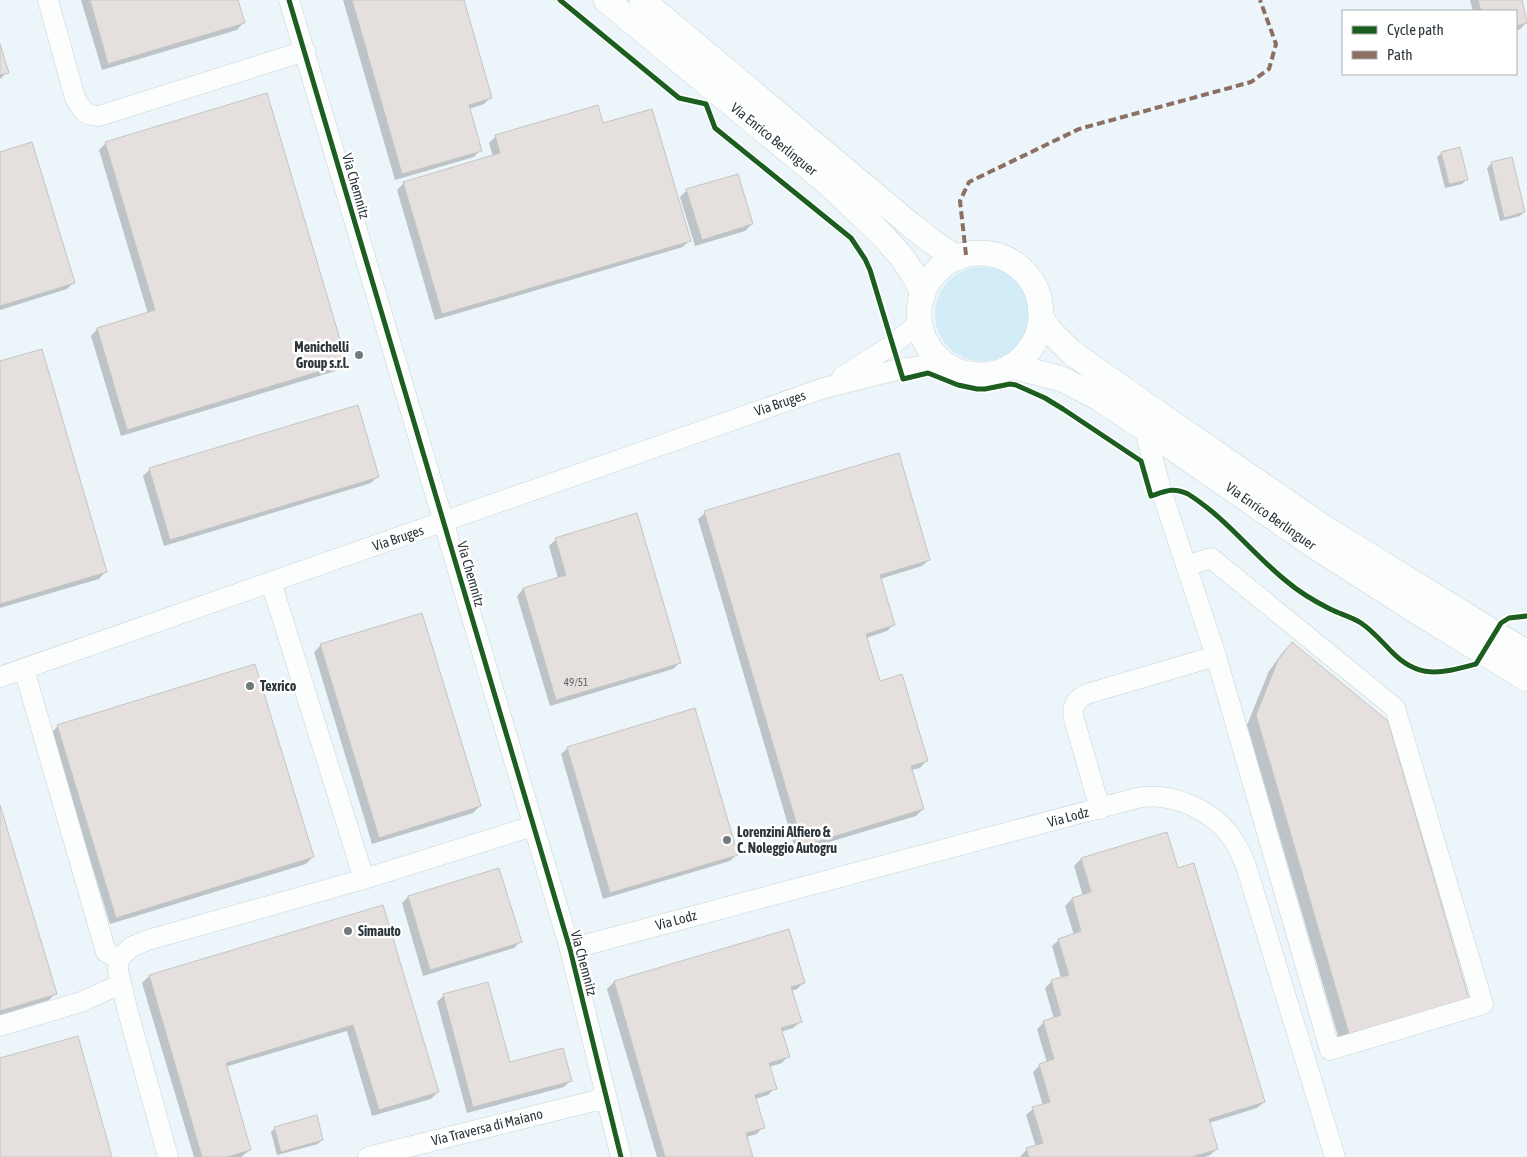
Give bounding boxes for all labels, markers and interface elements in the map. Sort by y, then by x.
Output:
legend [1342,10,1517,75]
text: Cycle path [1387,21,1444,38]
text: Path [1387,46,1413,63]
street label: Via Enrico Berlinguer [728,99,821,179]
street label: Via Chemnitz [339,152,373,220]
place label: Menichelli Group s.r.l. [294,339,349,371]
marker: Menichelli Group s.r.l. [353,349,365,361]
street label: Via Bruges [752,387,808,419]
street label: Via Enrico Berlinguer [1223,479,1320,554]
street label: Via Bruges [370,522,426,554]
street label: Via Chemnitz [454,540,488,608]
house number: 49/51 [564,676,588,688]
place label: Texrico [260,678,297,694]
marker: Texrico [244,680,256,692]
street label: Via Lodz [1046,804,1090,830]
place label: Lorenzini Alfiero & C. Noleggio Autogru [737,824,837,856]
marker: Lorenzini Alfiero & C. Noleggio Autogru [721,834,733,846]
street label: Via Lodz [654,907,698,933]
place label: Simauto [358,923,401,939]
marker: Simauto [342,925,354,937]
street label: Via Chemnitz [568,929,600,997]
street label: Via Traversa di Maiano [430,1105,544,1149]

